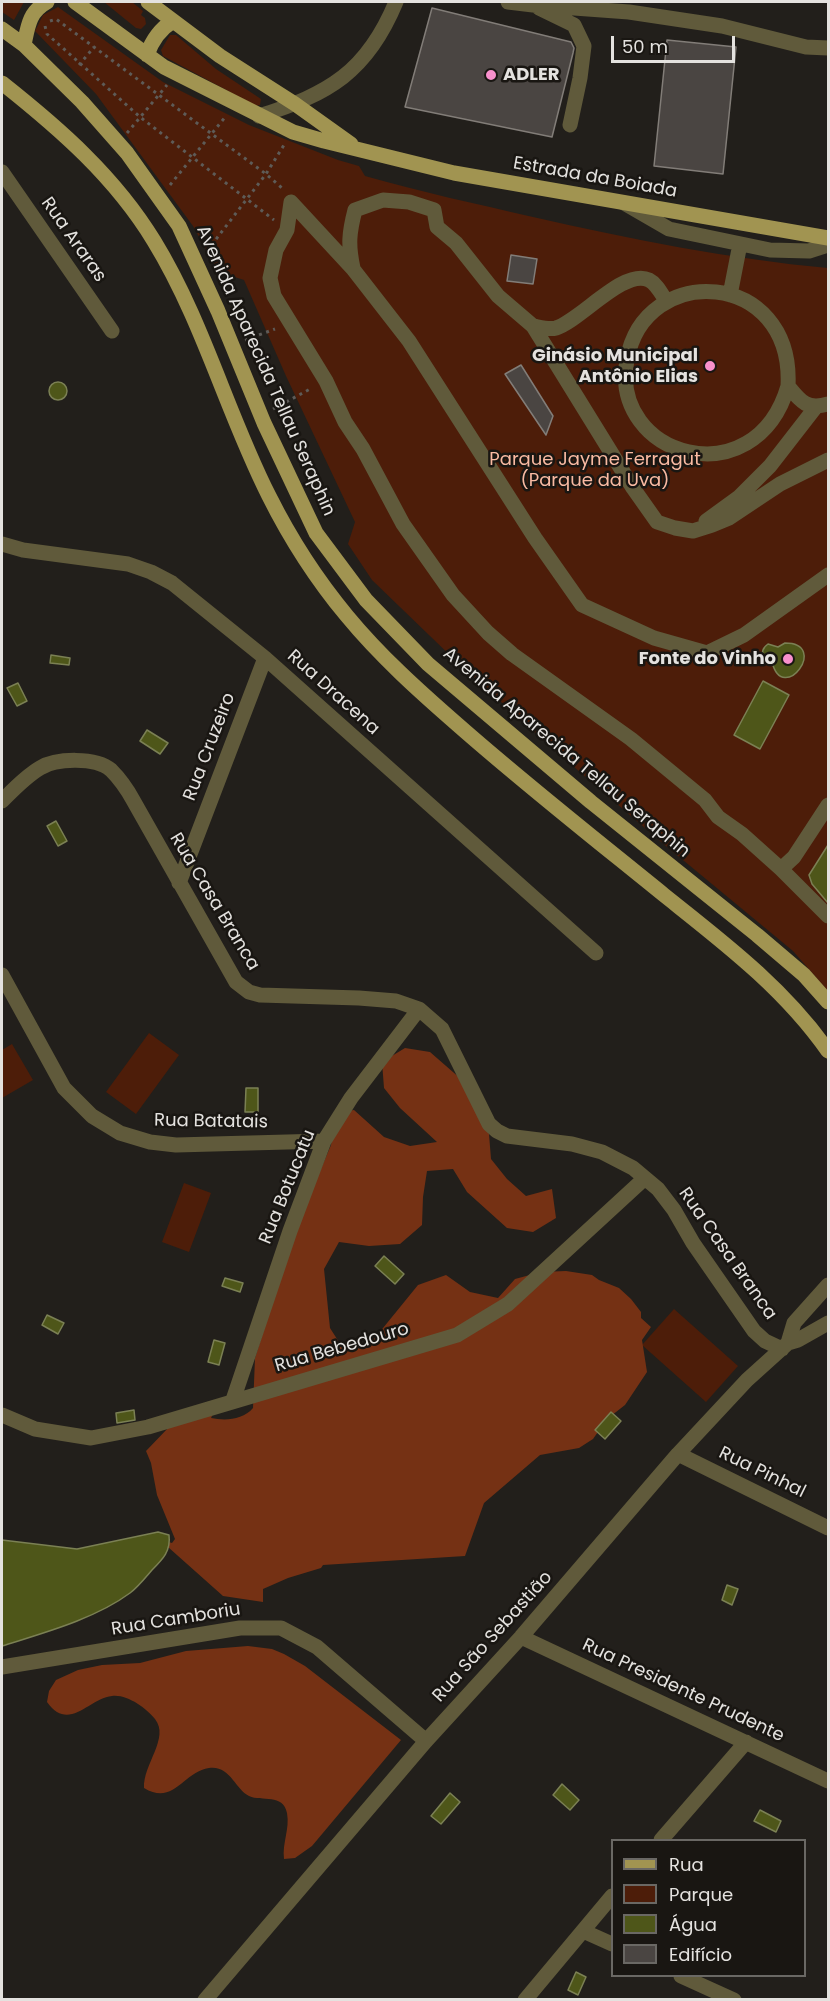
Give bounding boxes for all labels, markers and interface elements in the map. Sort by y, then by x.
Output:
scale bar [614,24,738,62]
text: 50 m [622,34,668,59]
place label: ADLER [503,64,559,86]
marker: ADLER [484,68,498,82]
street label: Estrada da Boiada [511,153,679,203]
street label: Rua Araras [36,193,110,287]
street label: Avenida Aparecida Tellau Seraphin [191,222,339,520]
place label: Ginásio Municipal Antônio Elias [532,345,698,388]
marker: Ginásio Municipal Antônio Elias [703,359,717,373]
park label: Parque Jayme Ferragut (Parque da Uva) [489,449,701,492]
street label: Avenida Aparecida Tellau Seraphin [438,643,694,863]
street label: Rua Dracena [282,646,384,740]
place label: Fonte do Vinho [639,648,776,670]
marker: Fonte do Vinho [781,652,795,666]
street label: Rua Cruzeiro [180,690,240,804]
street label: Rua Casa Branca [164,829,264,975]
street label: Rua Batatais [154,1110,268,1134]
street label: Rua Botucatu [255,1127,321,1247]
street label: Rua Casa Branca [673,1184,781,1324]
street label: Rua Bebedouro [273,1319,411,1377]
street label: Rua Pinhal [715,1443,809,1503]
street label: Rua São Sebastião [429,1567,557,1707]
street label: Rua Camboriu [110,1599,242,1641]
street label: Rua Presidente Prudente [579,1635,787,1747]
legend [611,1839,806,1977]
text: Rua [669,1852,704,1877]
text: Parque [669,1882,733,1907]
text: Água [669,1912,717,1937]
text: Edifício [669,1942,732,1967]

